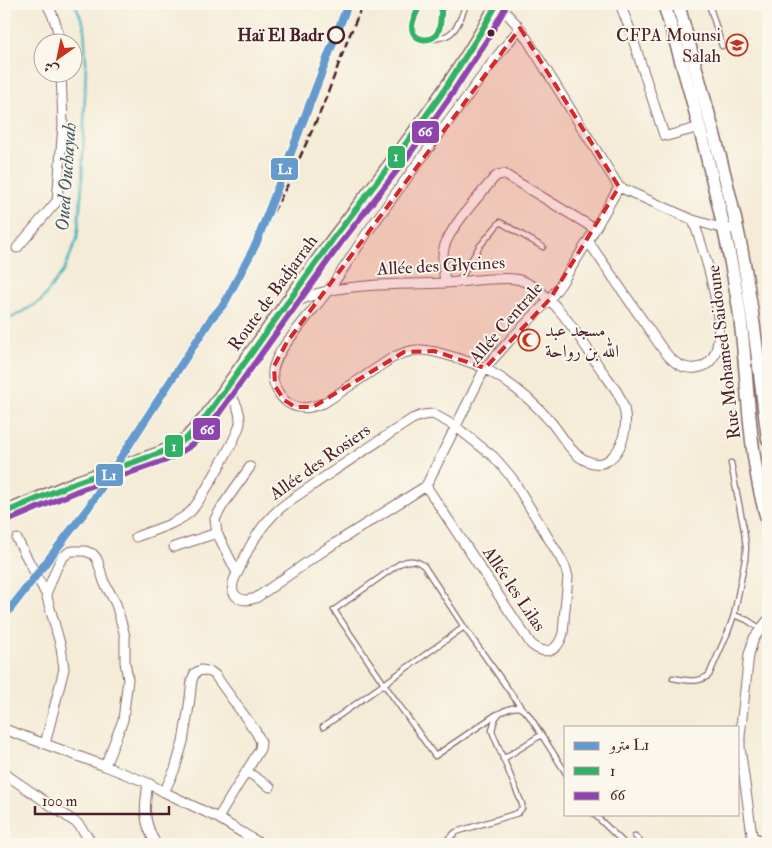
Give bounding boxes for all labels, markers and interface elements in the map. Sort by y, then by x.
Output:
place label: Haï El Badr [237,24,324,47]
place label: CFPA Mounsi Salah [616,24,722,68]
marker: Haï El Badr [327,26,345,44]
unlabelled marker [486,28,496,38]
north arrow [32,32,82,82]
school or university icon: CFPA Mounsi Salah [725,33,749,57]
text: ش [41,58,62,79]
line badge: 66 [411,120,440,144]
water label: Oued Ouchayah [50,122,82,232]
text: 66 [418,123,433,140]
line badge: 1 [387,145,406,169]
text: 1 [394,148,399,165]
line badge: L1 [270,157,299,181]
text: L1 [277,161,293,178]
street label: Route de Badjarrah [223,230,323,356]
street label: Allée des Glycines [375,251,506,281]
street label: Rue Mohamed Saidoune [702,263,746,441]
street label: Allée Centrale [463,277,548,370]
place label: مسجد عبد الله بن رواحة [545,319,619,363]
mosque icon: مسجد عبد الله بن رواحة [517,328,541,352]
line badge: 66 [192,417,221,441]
street label: Allée des Rosiers [264,419,375,506]
text: 66 [200,421,215,438]
line badge: 1 [164,434,184,458]
text: 1 [172,438,177,455]
line badge: L1 [95,463,124,487]
text: L1 [101,467,117,484]
street label: Allée les Lilas [477,541,551,636]
legend [564,726,740,816]
text: مترو L1 [608,736,649,755]
text: 1 [610,762,615,781]
scale bar [35,783,169,815]
text: 66 [610,786,627,805]
text: 100 m [42,792,78,811]

